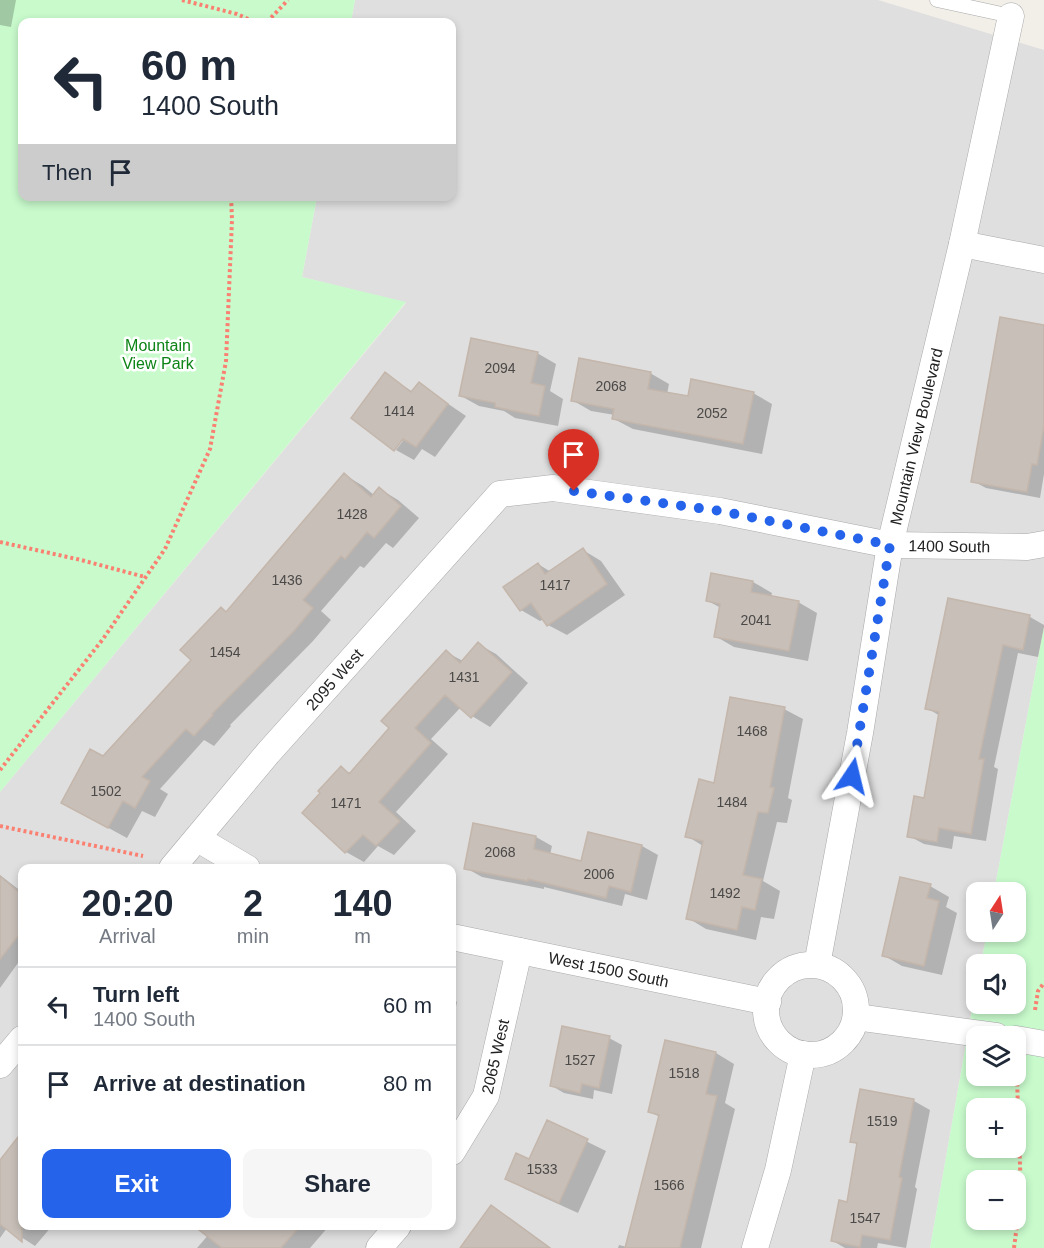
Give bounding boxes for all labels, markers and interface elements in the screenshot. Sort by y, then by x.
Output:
icon: left [42,42,120,120]
text: 60 m [141,42,237,89]
text: 1400 South [141,91,279,121]
icon: arrive [104,156,137,189]
text: Then [42,160,92,185]
park label: Mountain View Park [122,337,195,372]
street label: Mountain View Boulevard [887,346,946,527]
house number: 2094 [484,360,516,376]
house number: 2068 [595,378,627,394]
house number: 1414 [383,403,415,419]
house number: 2052 [696,405,728,421]
pin [548,429,599,491]
icon: arrive [557,438,590,471]
house number: 1428 [336,506,368,522]
street label: 1400 South [908,537,990,555]
house number: 1436 [271,572,303,588]
house number: 1417 [539,577,571,593]
house number: 2041 [740,612,772,628]
house number: 1454 [209,644,241,660]
street label: 2095 West [303,645,367,714]
house number: 1431 [448,669,480,685]
house number: 1468 [736,723,768,739]
position arrow [820,744,884,808]
house number: 1502 [90,783,122,799]
house number: 1484 [716,794,748,810]
house number: 1471 [330,795,362,811]
house number: 2068 [484,844,516,860]
house number: 2006 [583,866,615,882]
north arrow [966,882,1026,942]
map controls [966,882,1026,1230]
text: 20:20 [81,883,173,924]
text: 2 [243,883,263,924]
text: 140 [332,883,393,924]
house number: 1492 [709,885,741,901]
text: Arrival [99,925,156,947]
text: min [237,925,269,947]
text: m [354,925,371,947]
street label: West 1500 South [547,949,670,990]
button: sound [966,954,1026,1014]
text: Turn left [93,982,179,1007]
icon: left [42,990,75,1023]
text: 60 m [383,993,432,1018]
text: 1400 South [93,1008,195,1030]
street label: 2065 West [479,1017,512,1096]
button: layers [966,1026,1026,1086]
house number: 1527 [564,1052,596,1068]
house number: 1518 [668,1065,700,1081]
icon: arrive [42,1068,75,1101]
text: Arrive at destination [93,1071,306,1096]
text: 80 m [383,1071,432,1096]
button: + [966,1098,1026,1158]
house number: 1519 [866,1113,898,1129]
button: Exit [42,1149,231,1218]
button: Share [243,1149,432,1218]
house number: 1533 [526,1161,558,1177]
button: − [966,1170,1026,1230]
house number: 1566 [653,1177,685,1193]
house number: 1547 [849,1210,881,1226]

